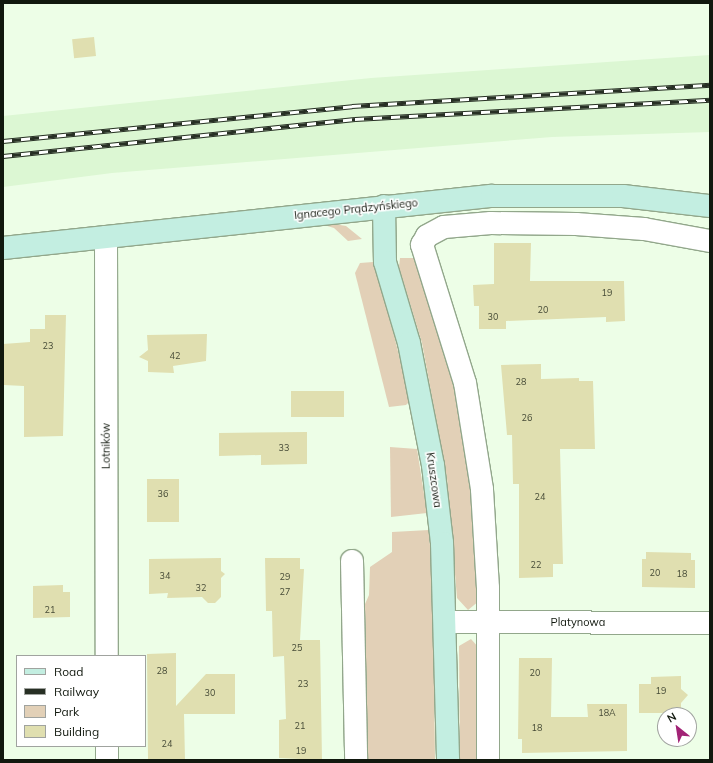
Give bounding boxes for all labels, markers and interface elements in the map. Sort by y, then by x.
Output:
street label: Ignacego Prądzyńskiego [293,196,419,222]
house number: 19 [602,288,612,298]
house number: 20 [538,305,548,315]
house number: 30 [488,312,498,322]
house number: 23 [43,341,53,351]
house number: 42 [170,351,180,361]
house number: 28 [516,377,526,387]
house number: 26 [522,413,532,423]
street label: Lotników [99,423,113,469]
house number: 33 [279,443,289,453]
street label: Kruszcowa [424,451,444,509]
house number: 36 [158,489,168,499]
house number: 24 [535,492,545,502]
house number: 22 [531,560,541,570]
house number: 20 [650,568,660,578]
house number: 18 [677,569,687,579]
house number: 34 [160,571,170,581]
house number: 29 [280,572,290,582]
house number: 32 [196,583,206,593]
house number: 27 [280,587,290,597]
house number: 21 [45,605,55,615]
street label: Platynowa [551,615,605,629]
house number: 25 [292,643,302,653]
legend [16,655,146,747]
text: Road [54,664,83,679]
house number: 28 [157,666,167,676]
house number: 20 [530,668,540,678]
house number: 23 [298,679,308,689]
text: Railway [54,684,99,699]
house number: 19 [656,686,666,696]
house number: 30 [205,688,215,698]
text: Park [54,704,79,719]
north arrow [657,707,697,747]
house number: 18A [598,708,616,718]
text: N [664,709,679,726]
house number: 21 [295,721,305,731]
house number: 18 [532,723,542,733]
text: Building [54,724,99,739]
house number: 24 [162,739,172,749]
house number: 19 [296,746,306,756]

